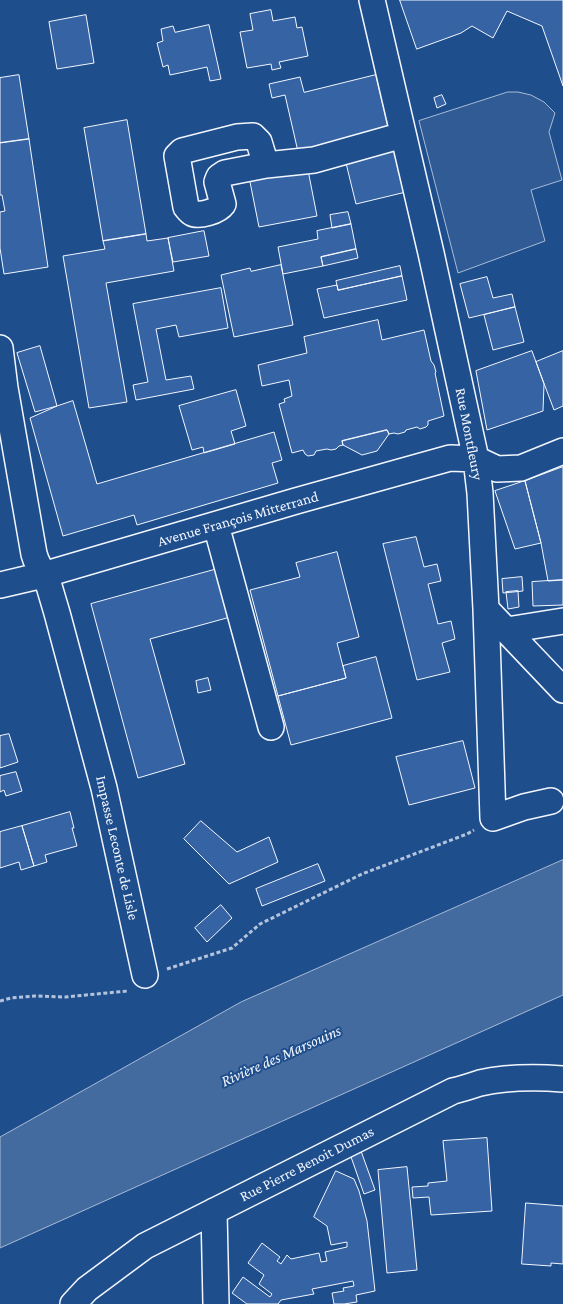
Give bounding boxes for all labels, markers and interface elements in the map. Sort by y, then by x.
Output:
street label: Rue Montfleury [451,386,487,482]
street label: Avenue François Mitterrand [155,487,321,551]
street label: Impasse Leconte de Lisle [92,774,142,922]
water label: Rivière des Marsouins [218,1021,344,1091]
street label: Rue Pierre Benoit Dumas [237,1122,377,1206]

